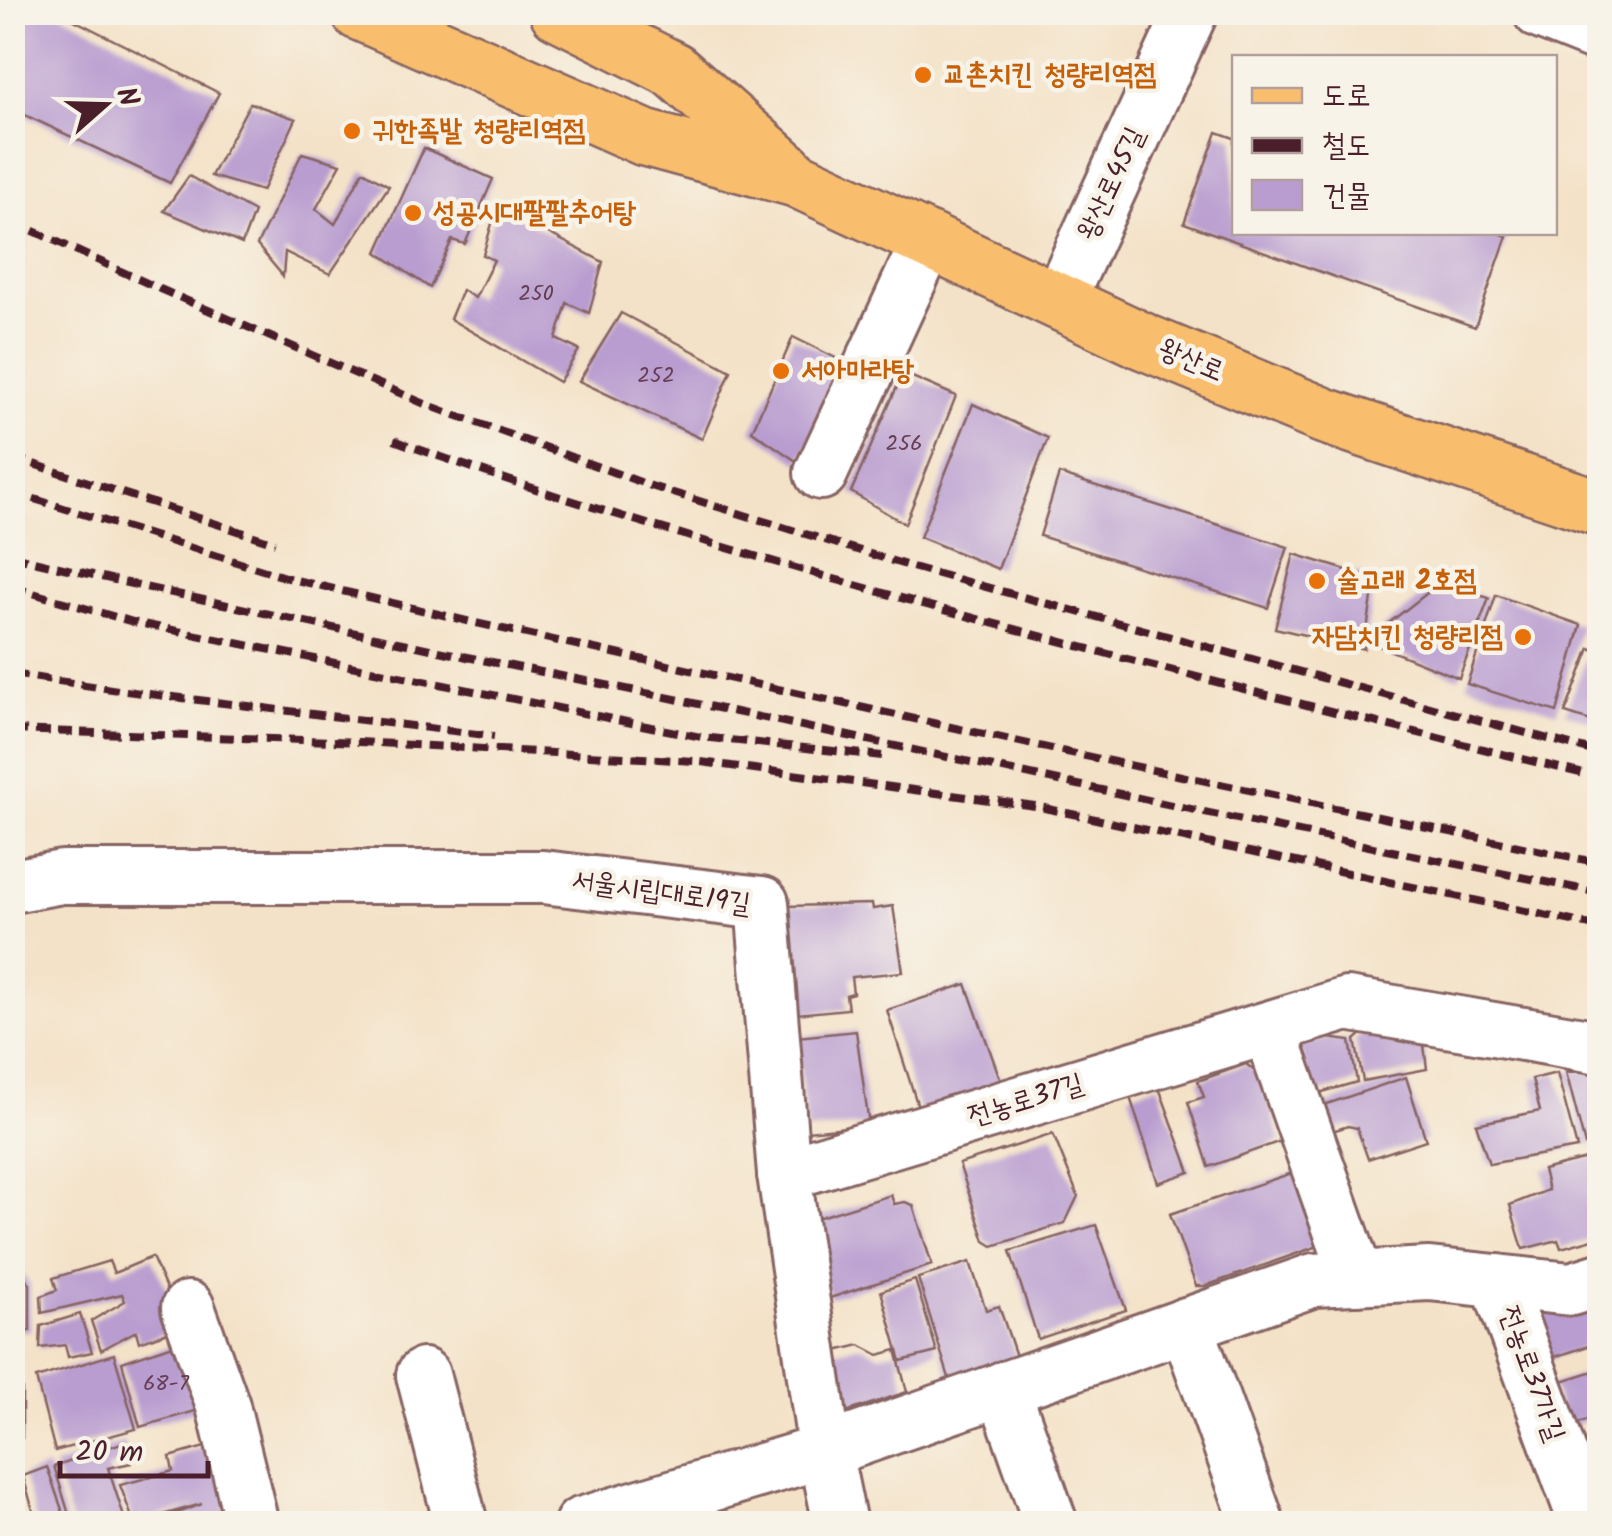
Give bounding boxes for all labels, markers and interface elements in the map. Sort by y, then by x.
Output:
place label: 교촌치킨 청량리역점 [943,53,1157,98]
north arrow [55,55,155,155]
legend [1232,55,1557,235]
marker: 교촌치킨 청량리역점 [912,64,934,86]
text: 도로 [1322,73,1370,121]
text: N [102,81,150,114]
place label: 귀한족발 청량리역점 [372,109,586,154]
marker: 귀한족발 청량리역점 [341,120,363,142]
street label: 왕산로45길 [1066,120,1158,248]
text: 철도 [1322,123,1370,171]
text: 건물 [1322,173,1370,221]
place label: 성공시대팔팔추어탕 [433,191,636,236]
marker: 성공시대팔팔추어탕 [402,202,424,224]
house number: 250 [518,277,554,312]
street label: 왕산로 [1151,327,1231,395]
place label: 서아마라탕 [801,349,914,394]
house number: 252 [637,359,675,394]
marker: 서아마라탕 [770,360,792,382]
house number: 256 [886,427,922,462]
place label: 술고래 2호점 [1337,559,1477,604]
marker: 술고래 2호점 [1306,570,1328,592]
place label: 자담치킨 청량리점 [1312,615,1503,660]
marker: 자담치킨 청량리점 [1512,626,1534,648]
street label: 서울시립대로19길 [569,858,753,928]
street label: 전농로37길 [963,1062,1089,1140]
street label: 전농로37가길 [1486,1300,1576,1448]
house number: 68-7 [143,1367,190,1402]
scale bar [60,1416,208,1478]
text: 20 m [75,1429,143,1477]

